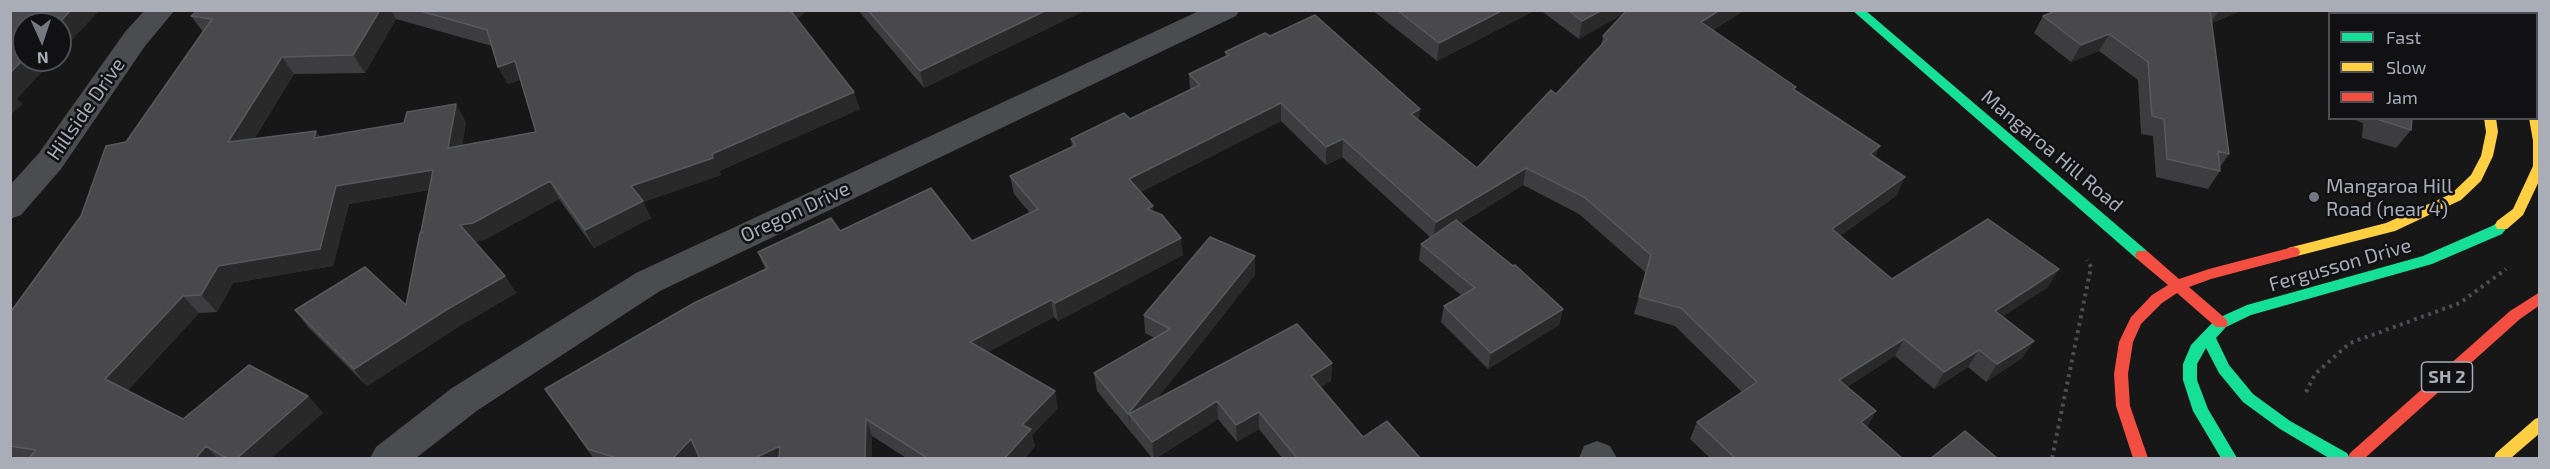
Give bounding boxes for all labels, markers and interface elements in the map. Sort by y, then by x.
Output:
north arrow [12,12,72,72]
legend [2328,12,2538,120]
text: Fast [2386,26,2421,48]
text: N [37,49,49,68]
street label: Hillside Drive [42,53,130,165]
text: Slow [2386,56,2426,78]
street label: Mangaroa Hill Road [1976,85,2128,217]
text: Jam [2386,86,2418,108]
place label: Mangaroa Hill Road (near 4) [2326,174,2453,221]
street label: Oregon Drive [737,176,853,248]
marker: Mangaroa Hill Road (near 4) [2307,190,2321,204]
street label: Fergusson Drive [2266,233,2414,297]
road number: SH 2 [2422,362,2472,392]

